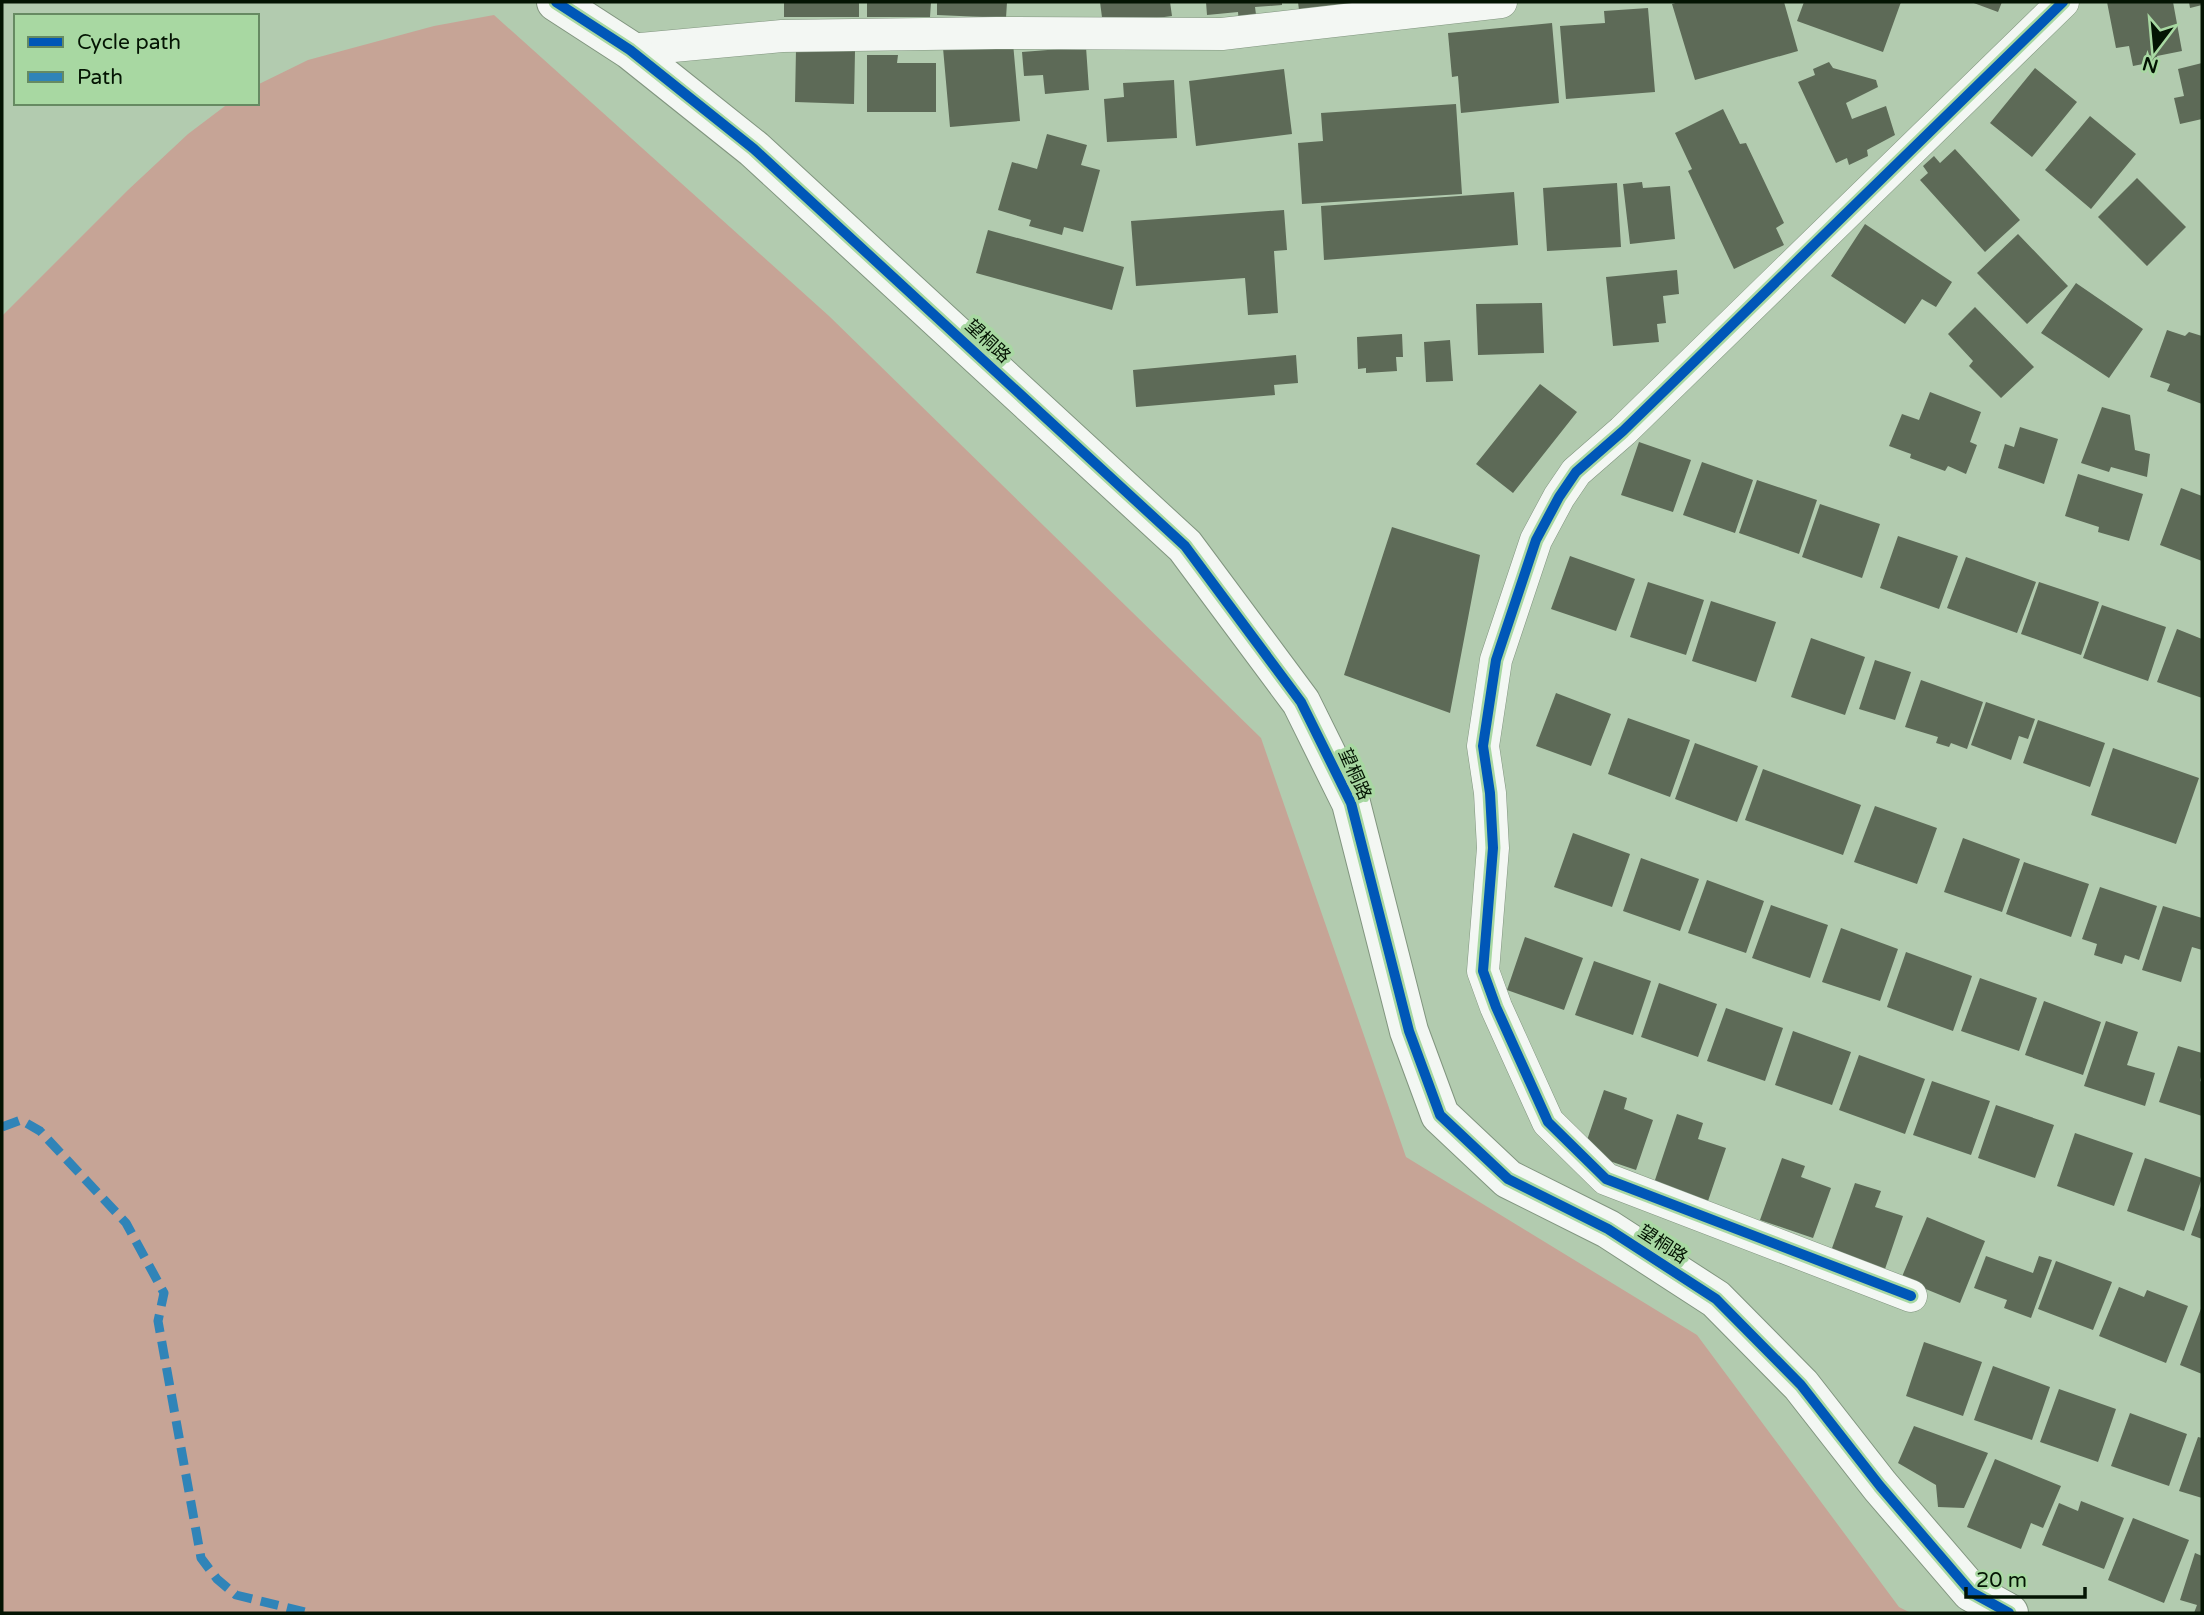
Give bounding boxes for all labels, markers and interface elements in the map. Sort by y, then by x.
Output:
legend [14,14,259,105]
north arrow [2120,14,2190,84]
text: Cycle path [77,30,181,55]
text: N [2140,52,2161,77]
text: Path [77,65,123,90]
street label: 望桐路 [961,315,1015,367]
street label: 望桐路 [1334,745,1376,803]
street label: 望桐路 [1634,1220,1692,1268]
scale bar [1966,1556,2085,1600]
text: 20 m [1976,1568,2027,1593]

